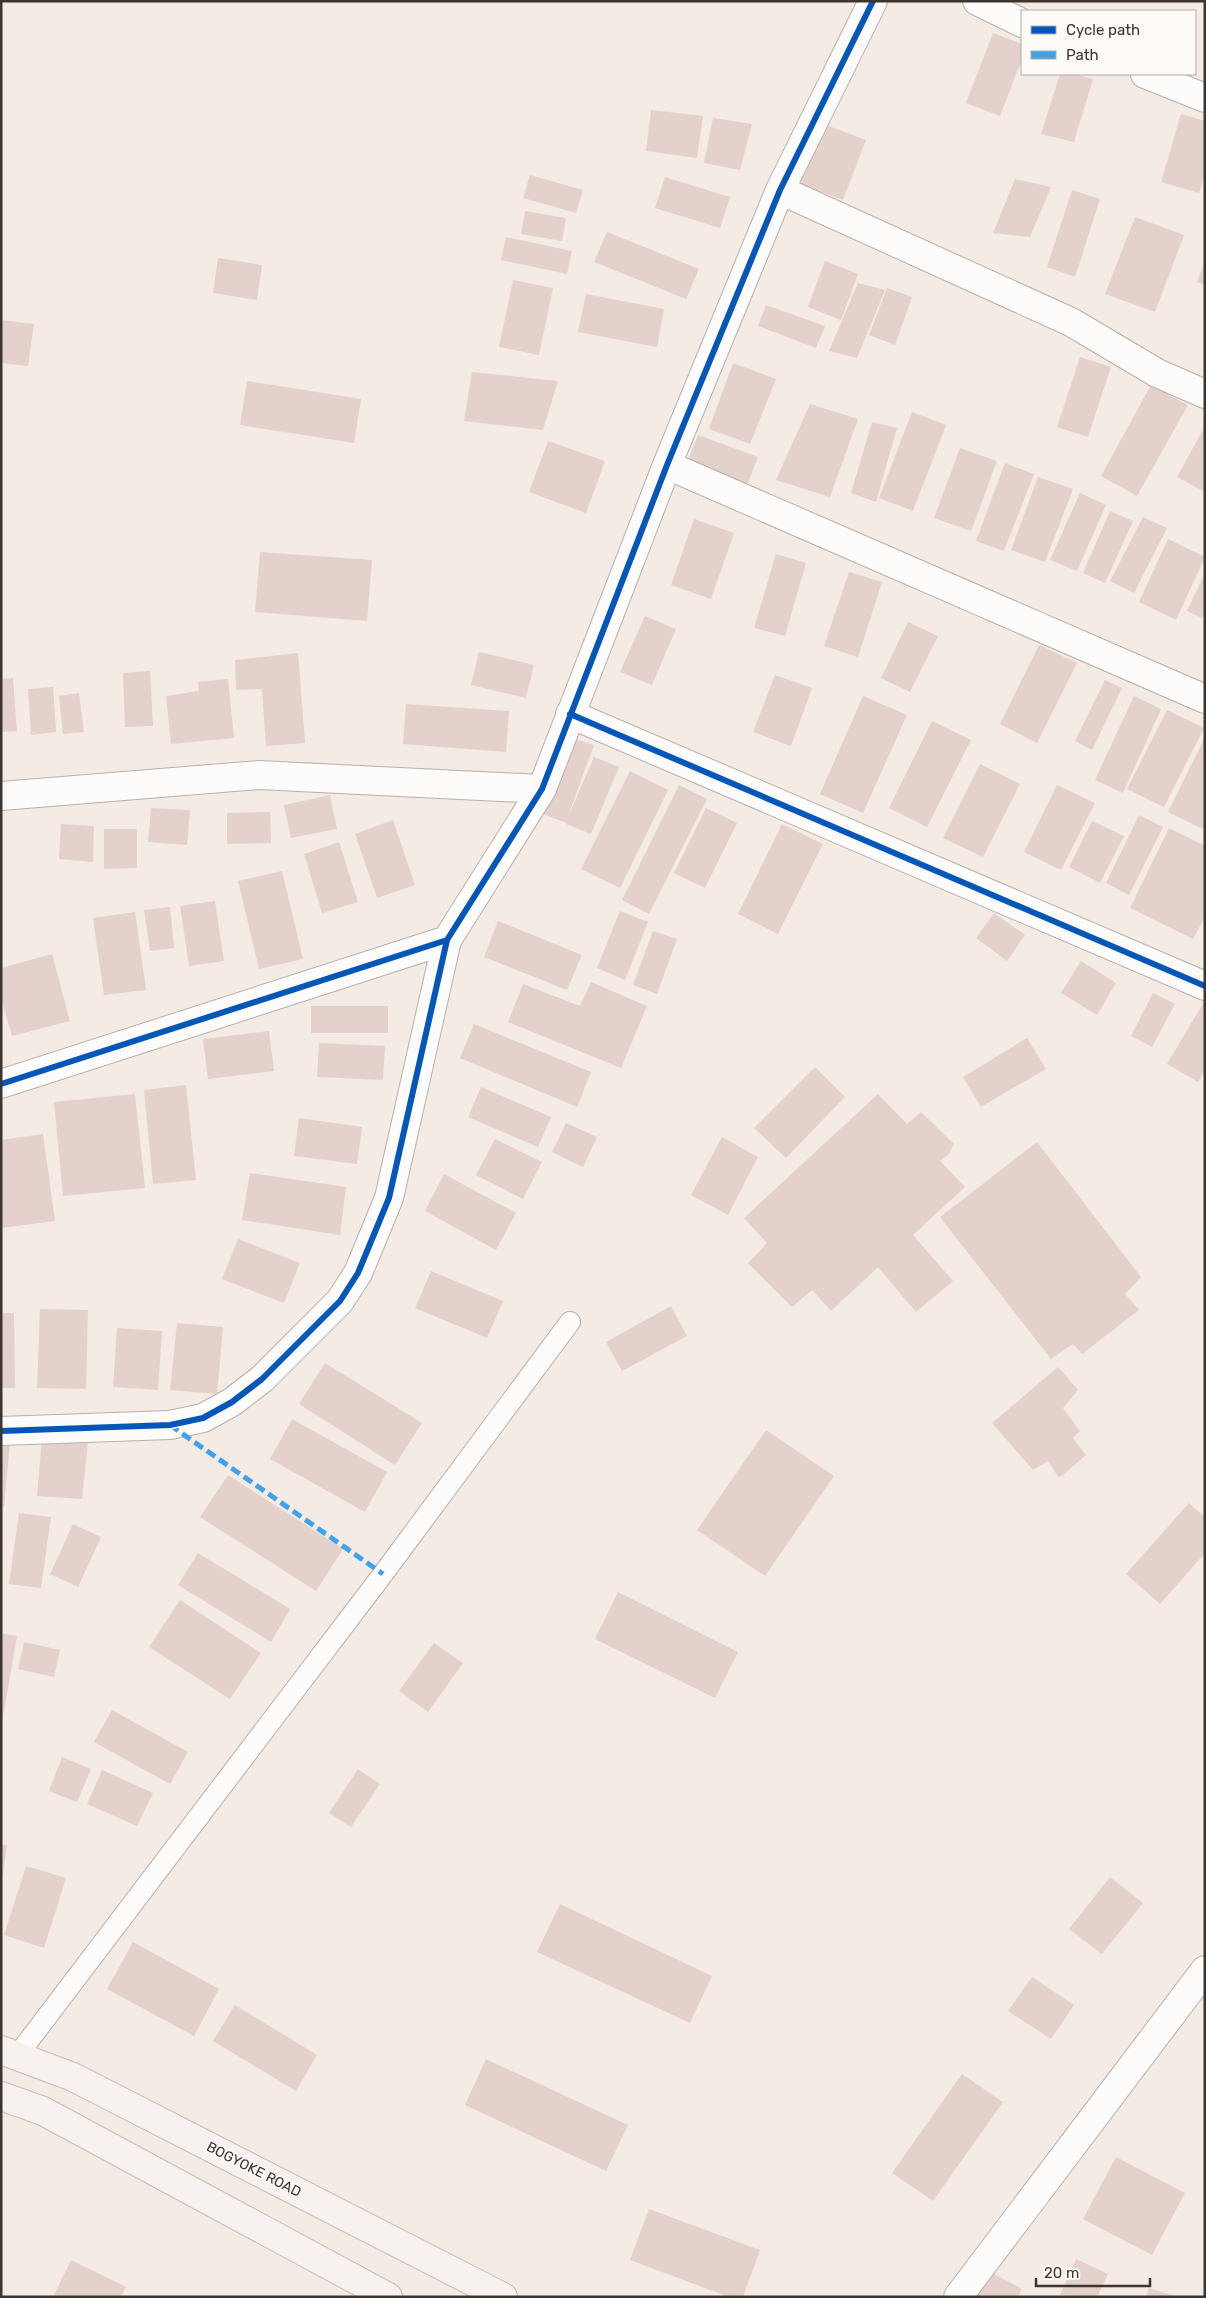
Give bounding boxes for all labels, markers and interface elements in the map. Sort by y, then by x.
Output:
legend [1021,10,1196,75]
text: Cycle path [1066,21,1140,39]
text: Path [1066,46,1099,64]
street label: BOGYOKE ROAD [204,2138,304,2201]
scale bar [1036,2256,1150,2288]
text: 20 m [1044,2264,1079,2282]

